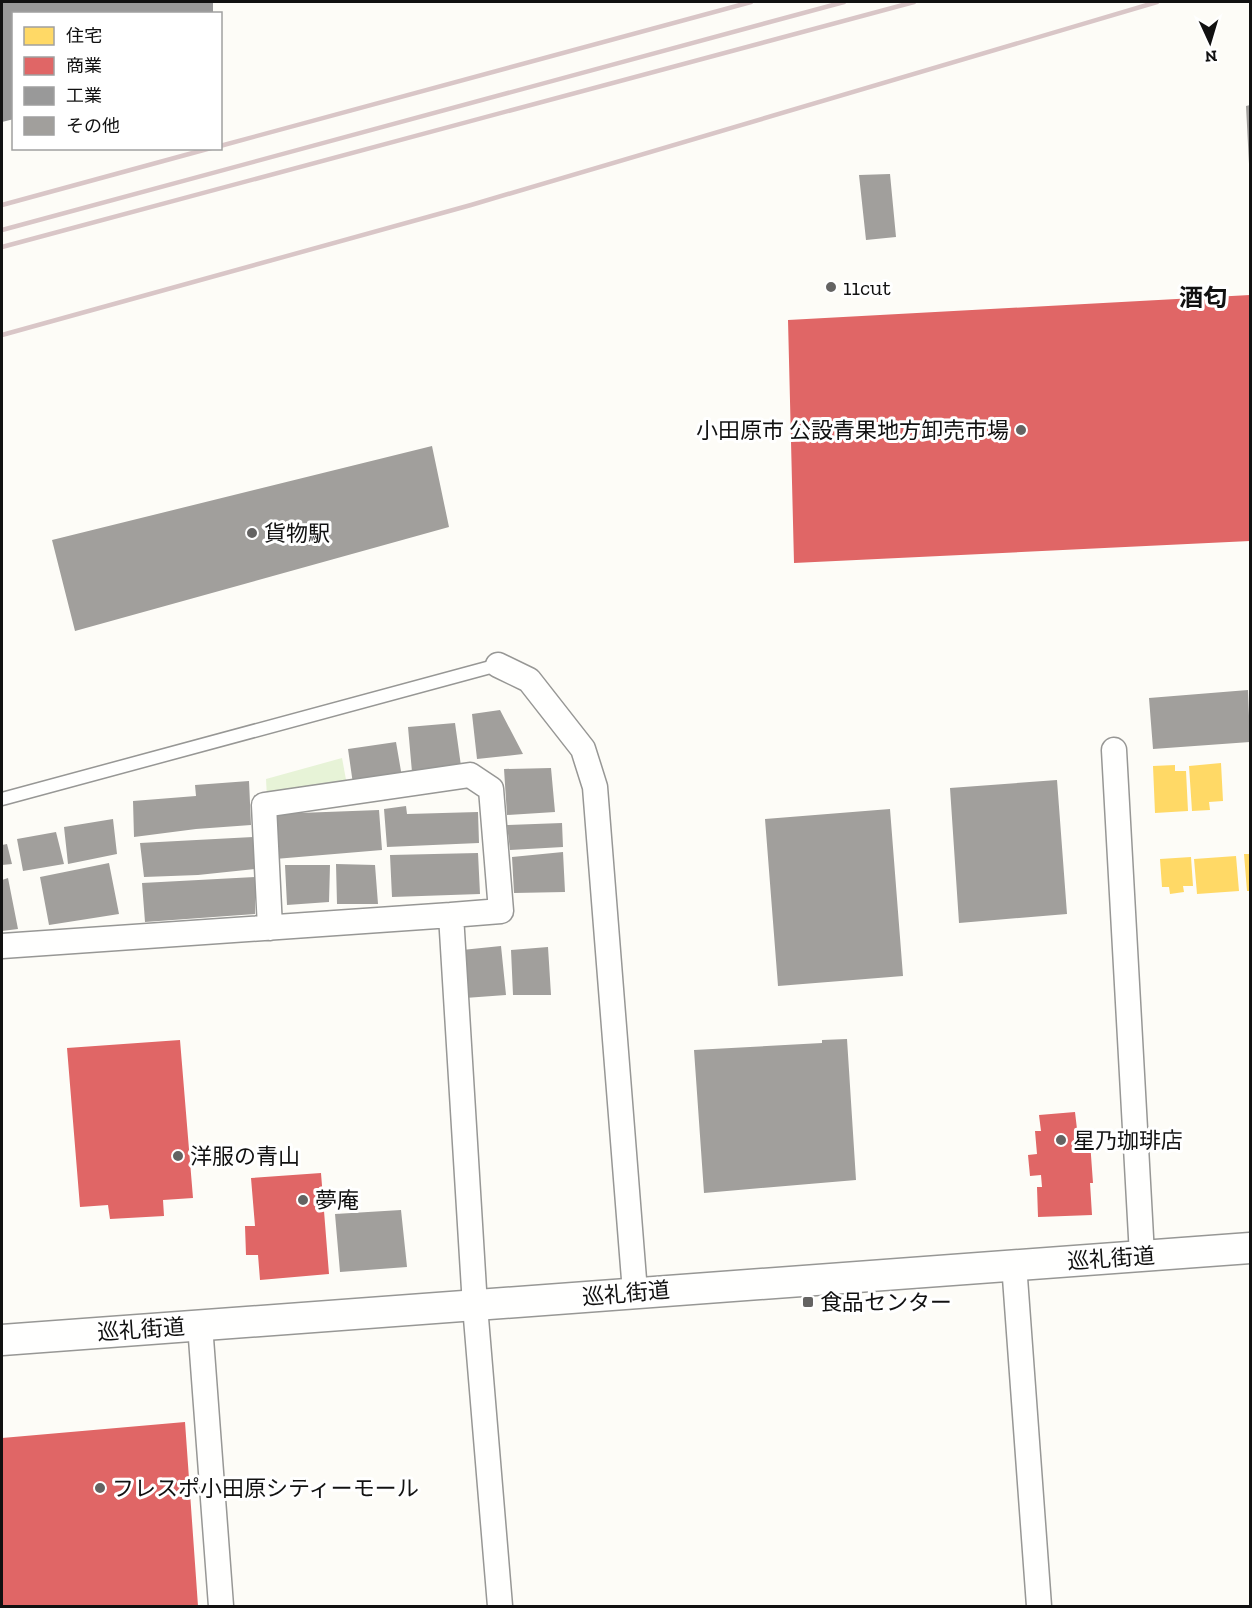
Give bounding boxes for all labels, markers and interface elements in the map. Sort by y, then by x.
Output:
legend [12,12,222,150]
north arrow [1180,12,1240,72]
text: 住宅 [66,25,102,47]
text: N [1204,47,1218,66]
text: 商業 [66,55,102,77]
text: 工業 [66,85,102,107]
text: その他 [66,115,120,137]
place label: 11cut [843,274,891,301]
marker: 11cut [824,280,838,294]
district label: 酒匂 [1179,283,1227,312]
place label: 小田原市 公設青果地方卸売市場 [696,417,1009,444]
marker: 小田原市 公設青果地方卸売市場 [1014,423,1028,437]
place label: 貨物駅 [264,520,330,547]
marker: 貨物駅 [245,526,259,540]
place label: 星乃珈琲店 [1073,1127,1183,1154]
marker: 星乃珈琲店 [1054,1133,1068,1147]
place label: 洋服の青山 [190,1143,300,1170]
marker: 洋服の青山 [171,1149,185,1163]
place label: 夢庵 [315,1187,359,1214]
marker: 夢庵 [296,1193,310,1207]
street label: 巡礼街道 [1066,1242,1156,1275]
street label: 巡礼街道 [581,1276,671,1311]
place label: 食品センター [820,1289,952,1316]
marker: 食品センター [801,1295,815,1309]
street label: 巡礼街道 [96,1313,186,1346]
place label: フレスポ小田原シティーモール [112,1475,419,1502]
marker: フレスポ小田原シティーモール [93,1481,107,1495]

